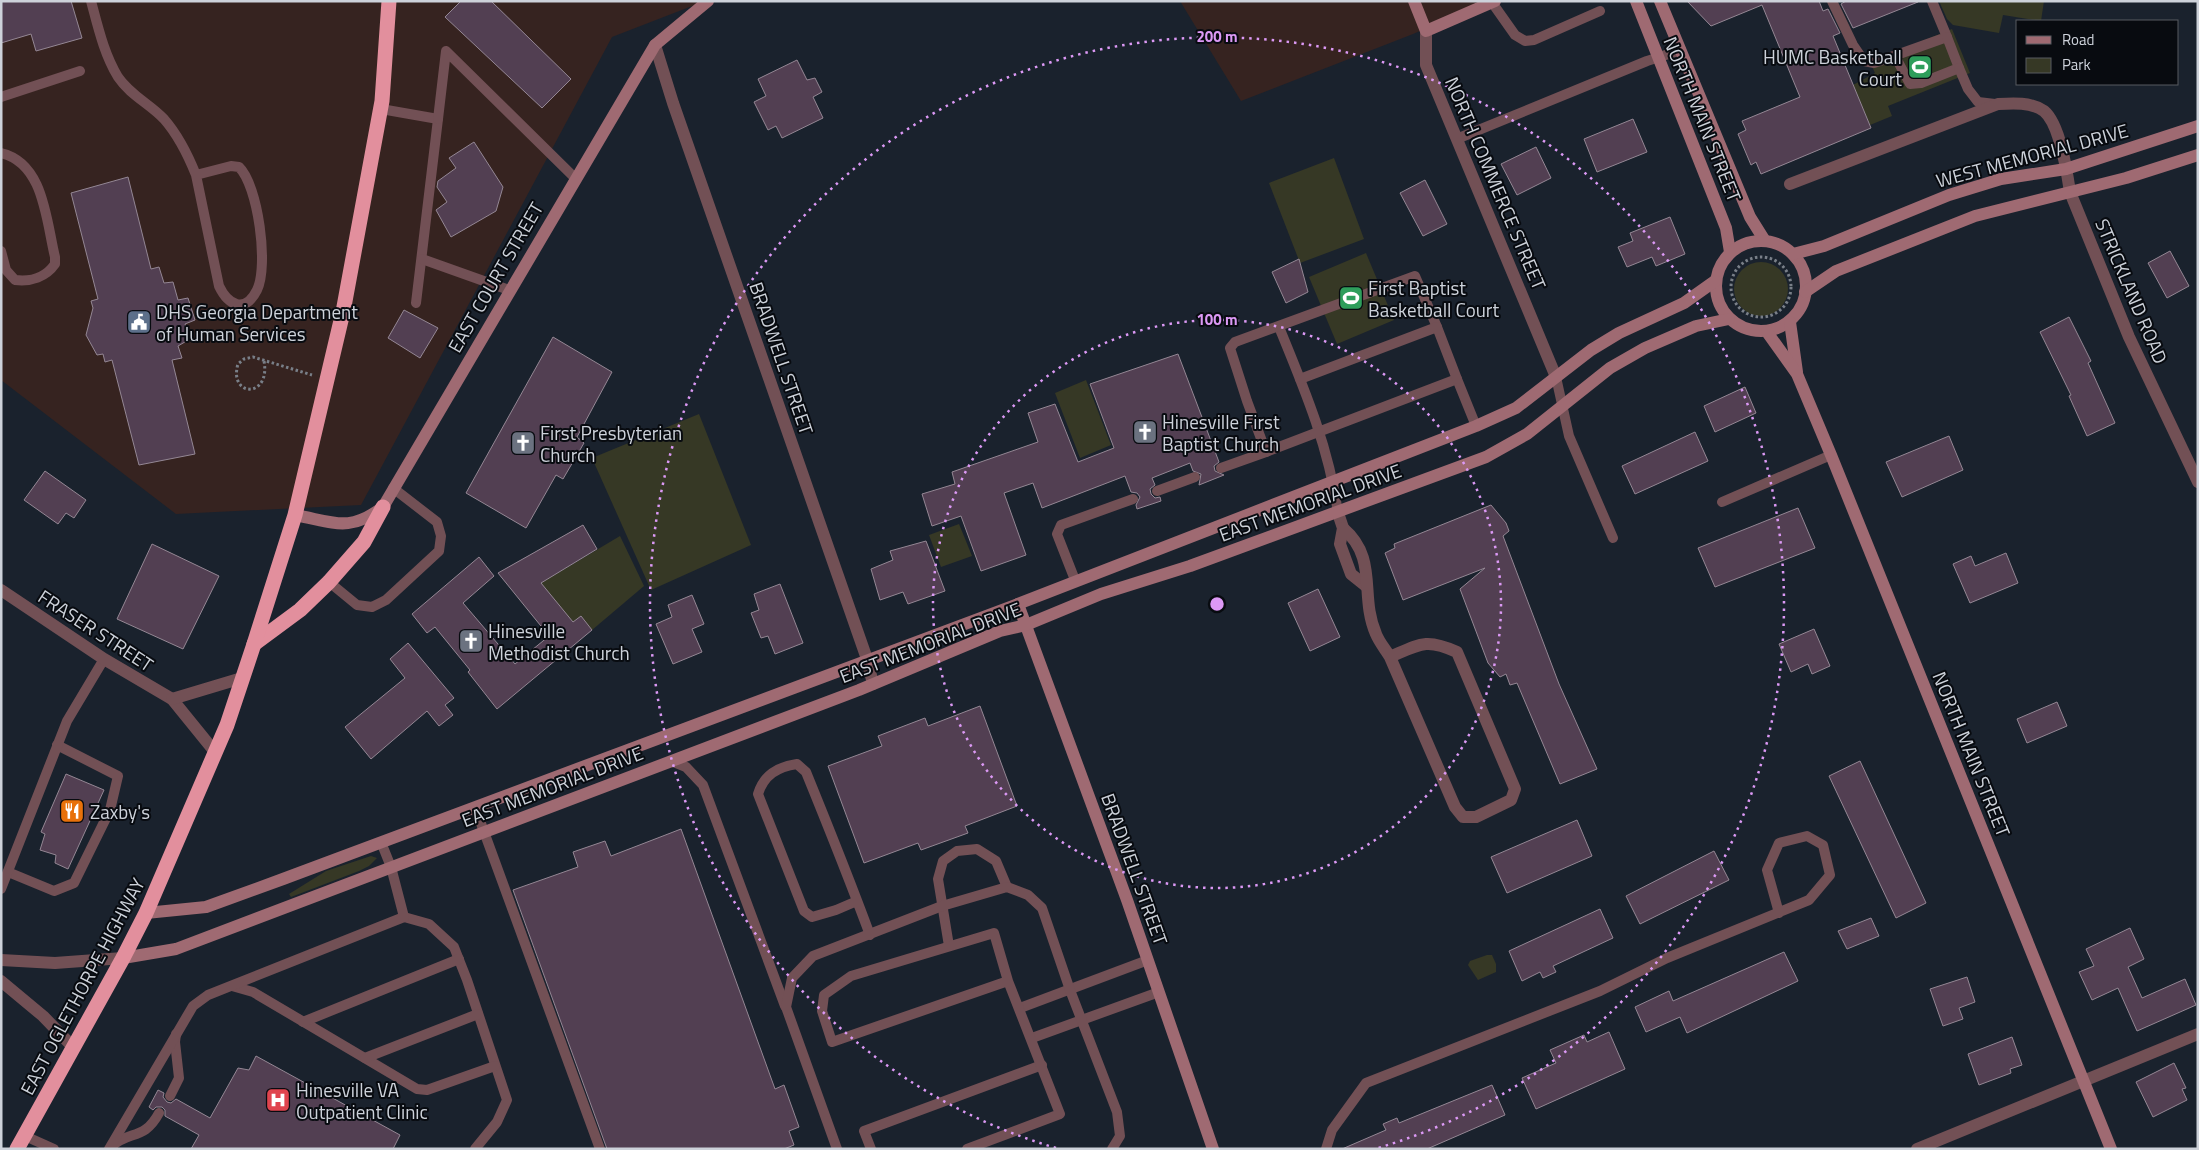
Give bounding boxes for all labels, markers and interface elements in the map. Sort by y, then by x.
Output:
legend [2016,20,2179,85]
text: 200 m [1196,25,1238,48]
text: Road [2062,28,2094,51]
street label: NORTH MAIN STREET [1657,32,1749,206]
place label: HUMC Basketball Court [1763,42,1902,93]
text: Park [2062,53,2091,76]
sports icon: HUMC Basketball Court [1907,54,1933,80]
street label: NORTH COMMERCE STREET [1438,72,1554,294]
street label: WEST MEMORIAL DRIVE [1933,115,2131,195]
street label: EAST COURT STREET [440,196,550,358]
street label: STRICKLAND ROAD [2088,214,2176,368]
place label: First Baptist Basketball Court [1368,273,1499,324]
street label: BRADWELL STREET [742,278,822,438]
sports icon: First Baptist Basketball Court [1338,285,1364,311]
place label: DHS Georgia Department of Human Services [156,297,358,348]
text: 100 m [1196,308,1238,331]
public building icon: DHS Georgia Department of Human Services [126,309,152,335]
place label: Hinesville First Baptist Church [1162,407,1280,458]
place label: First Presbyterian Church [540,418,682,469]
church icon: Hinesville First Baptist Church [1132,419,1158,445]
church icon: First Presbyterian Church [510,430,536,456]
street label: EAST MEMORIAL DRIVE [1215,455,1405,549]
street label: FRASER STREET [33,582,159,678]
street label: EAST MEMORIAL DRIVE [835,594,1025,690]
centre of rings [1208,595,1226,613]
place label: Hinesville Methodist Church [488,616,630,667]
church icon: Hinesville Methodist Church [458,628,484,654]
street label: NORTH MAIN STREET [1926,667,2018,841]
street label: EAST MEMORIAL DRIVE [457,738,647,834]
street label: BRADWELL STREET [1094,789,1176,949]
place label: Zaxby's [90,797,150,826]
restaurant icon: Zaxby's [59,798,85,824]
street label: EAST OGLETHORPE HIGHWAY [12,872,152,1100]
place label: Hinesville VA Outpatient Clinic [296,1075,428,1126]
hospital icon: Hinesville VA Outpatient Clinic [265,1087,291,1113]

